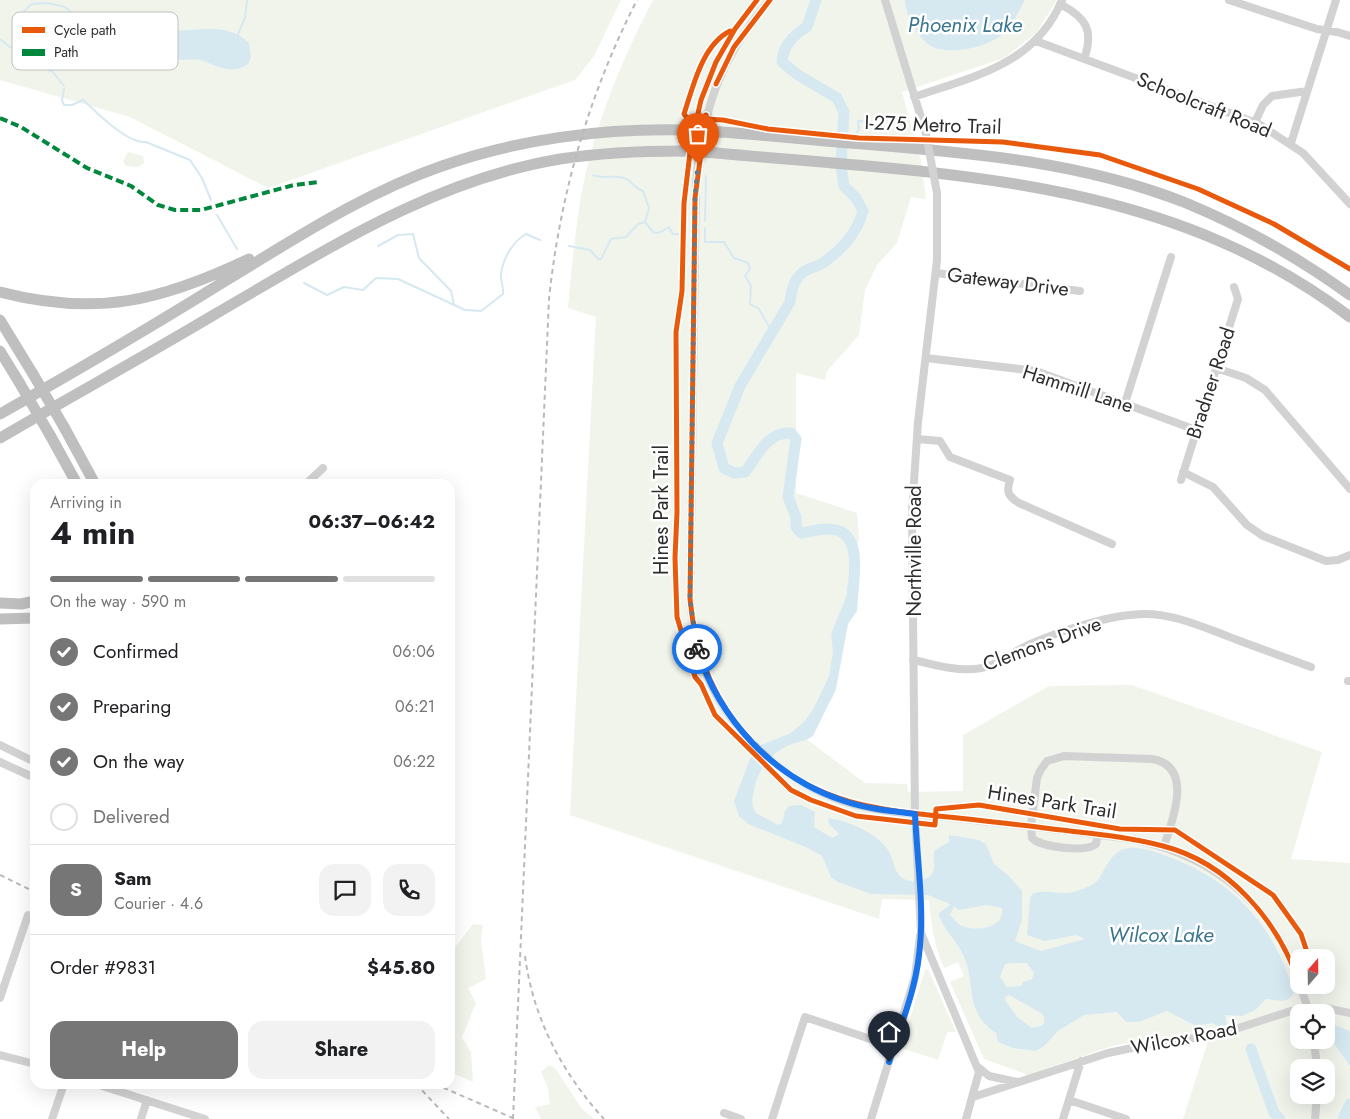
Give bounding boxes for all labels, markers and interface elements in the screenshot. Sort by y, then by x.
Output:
water label: Phoenix Lake [908,10,1023,40]
legend [12,12,178,70]
text: Cycle path [54,20,116,40]
text: Path [54,42,79,62]
street label: Schoolcraft Road [1132,65,1276,145]
street label: I-275 Metro Trail [864,108,1002,142]
pin [677,113,719,164]
icon: bag [684,120,712,148]
street label: Gateway Drive [946,260,1070,304]
street label: Bradner Road [1179,323,1243,443]
street label: Hammill Lane [1019,357,1137,421]
street label: Hines Park Trail [647,445,676,575]
street label: Northville Road [900,485,929,617]
text: Arriving in [50,491,122,514]
text: 06:37–06:42 [309,508,435,535]
text: 4 min [50,510,135,556]
text: On the way · 590 m [50,590,186,613]
street label: Clemons Drive [979,609,1105,679]
courier [672,624,722,674]
icon: bike [683,635,711,663]
icon: check [50,638,78,666]
text: Confirmed [93,638,179,665]
text: 06:06 [393,640,435,663]
icon: check [50,693,78,721]
text: Preparing [93,693,171,720]
text: 06:21 [395,695,435,718]
icon: check [50,748,78,776]
text: On the way [93,748,184,775]
text: 06:22 [393,750,435,773]
street label: Hines Park Trail [986,778,1118,826]
text: Delivered [93,803,170,830]
button: chat [319,864,371,916]
button: phone [383,864,435,916]
text: Sam [114,865,152,892]
text: S [70,876,82,903]
text: Courier · 4.6 [114,892,203,915]
water label: Wilcox Lake [1108,920,1214,950]
north arrow [1290,949,1335,994]
map controls [1290,949,1335,1104]
text: Order #9831 [50,954,156,981]
text: $45.80 [367,954,435,981]
button: locate [1290,1004,1335,1049]
pin [868,1011,910,1062]
street label: Wilcox Road [1129,1014,1239,1062]
icon: home [875,1018,903,1046]
button: Help [50,1021,238,1079]
button: Share [248,1021,435,1079]
button: layers [1290,1059,1335,1104]

